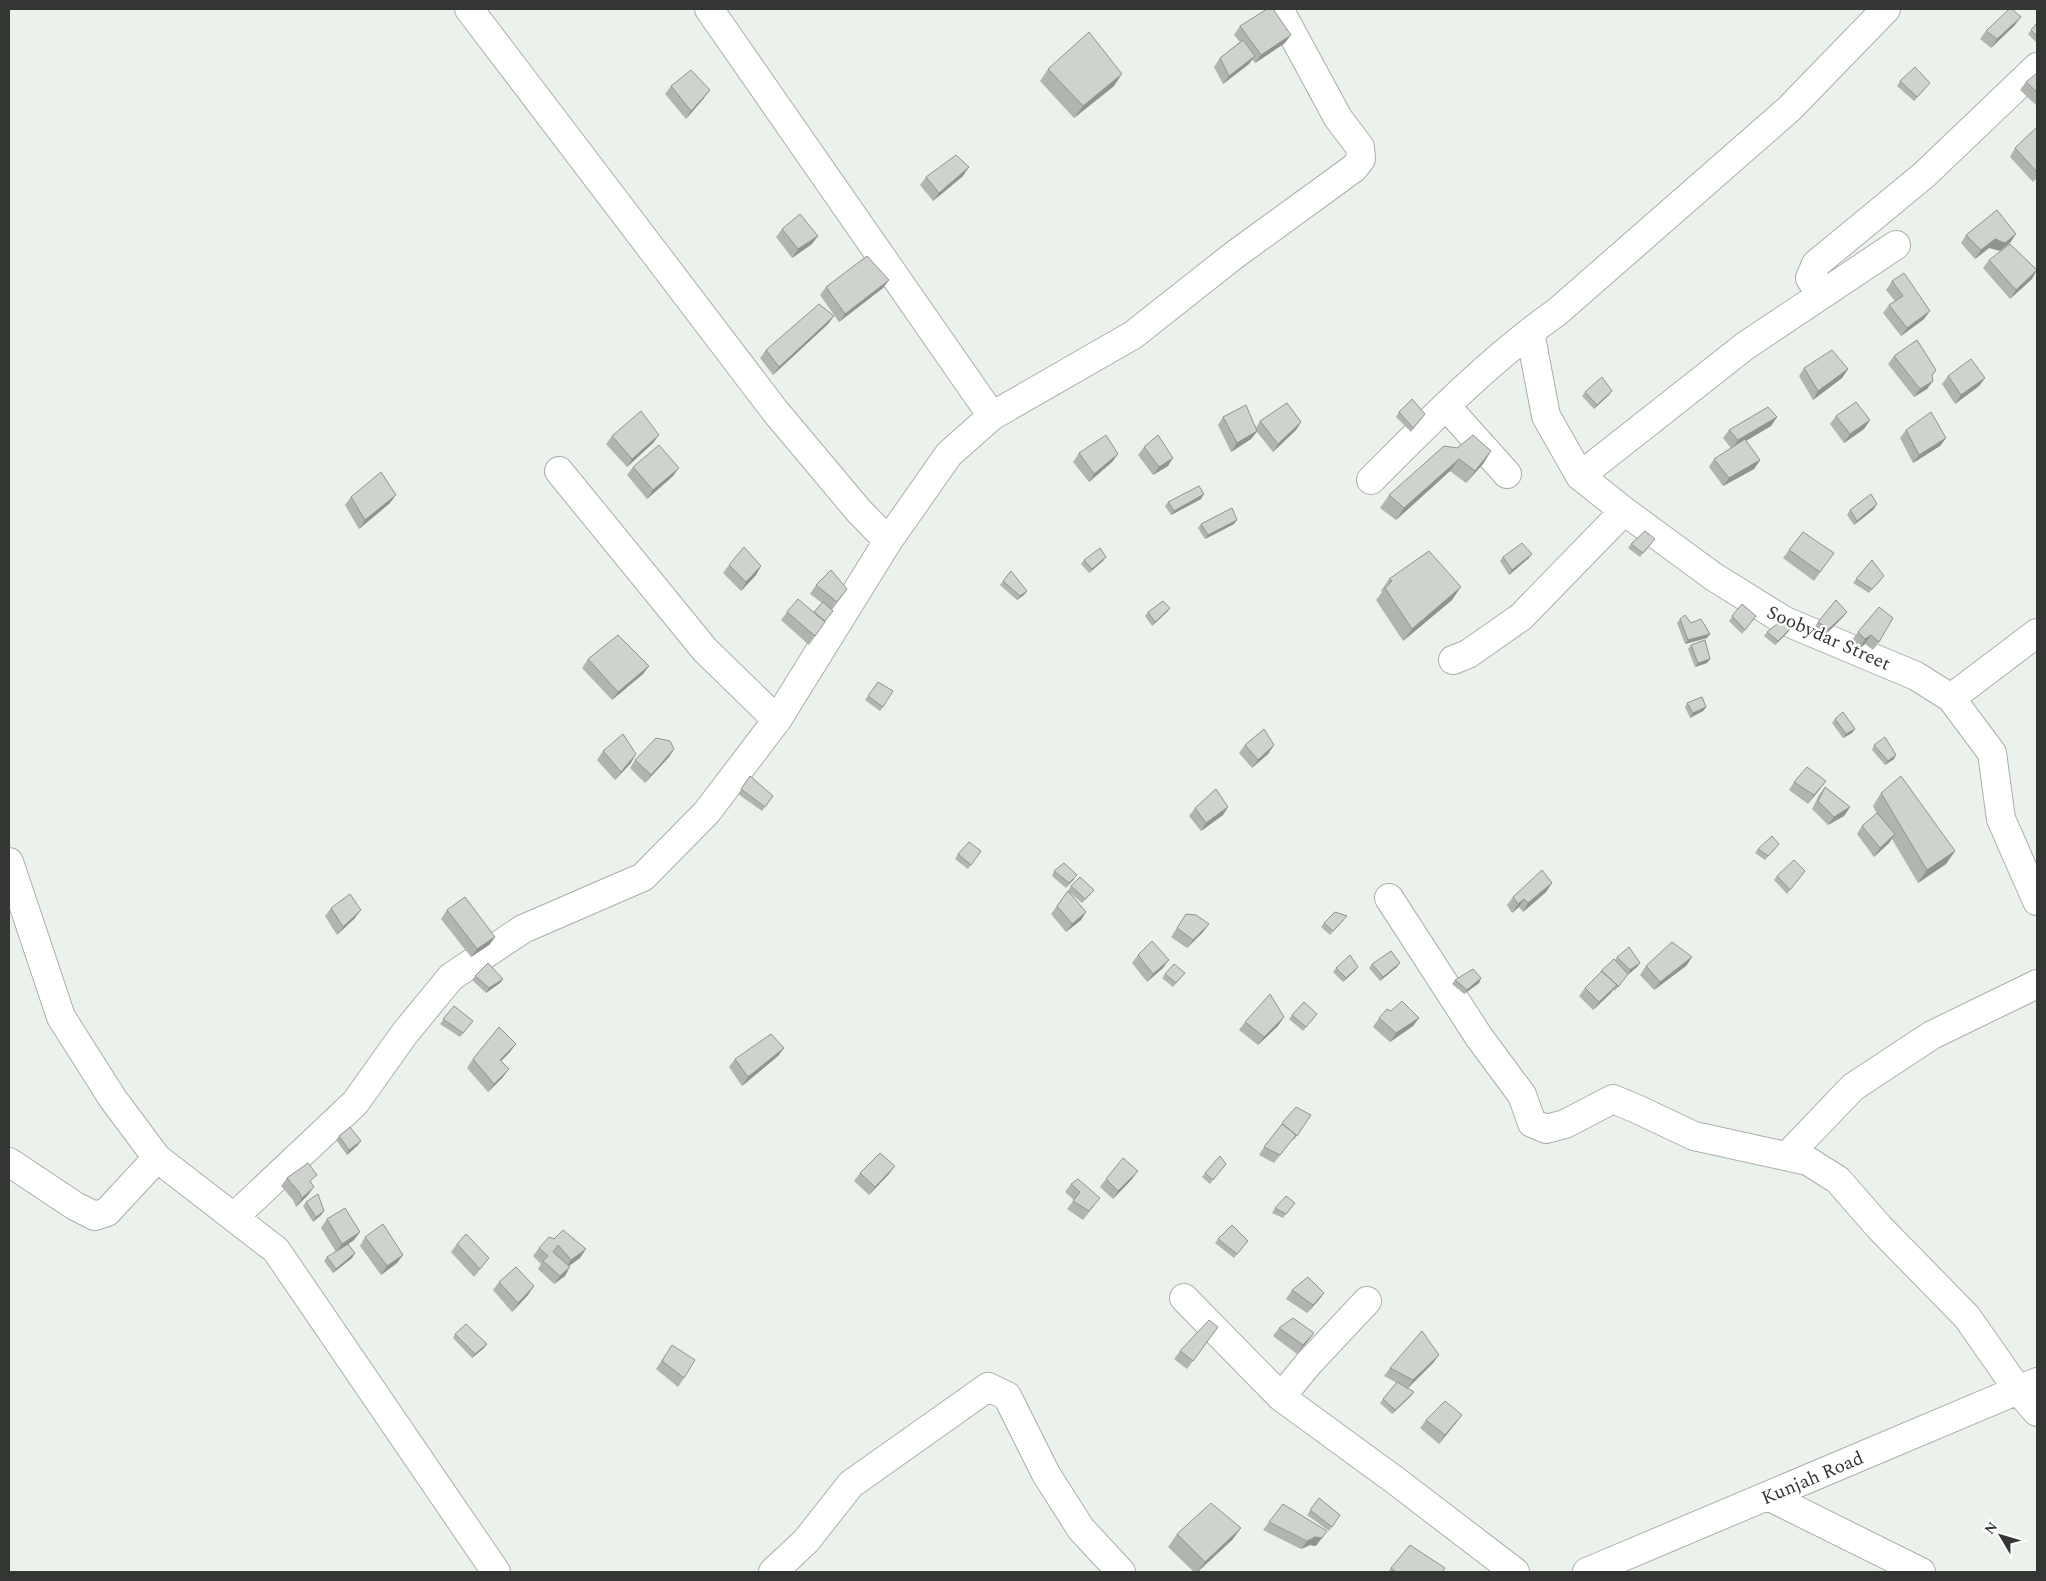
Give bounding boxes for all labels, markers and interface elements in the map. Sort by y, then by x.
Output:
street label: Soobydar Street [1762,598,1895,679]
street label: Kunjah Road [1757,1444,1868,1513]
north arrow [1976,1511,2026,1561]
text: N [1979,1517,2003,1539]

